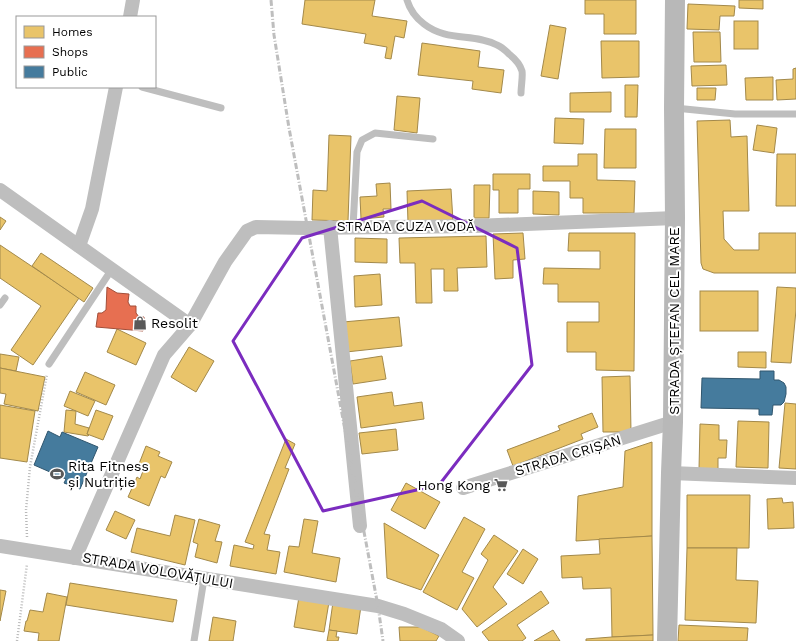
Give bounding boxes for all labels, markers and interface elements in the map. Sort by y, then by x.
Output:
legend [16,16,156,88]
text: Homes [52,25,93,39]
text: Shops [52,45,88,59]
text: Public [52,65,88,79]
street label: STRADA CUZA VODĂ [337,218,475,234]
street label: STRADA ȘTEFAN CEL MARE [666,227,683,415]
shop icon: Resolit [132,315,148,331]
place label: Resolit [151,315,198,331]
street label: STRADA CRIȘAN [513,431,623,480]
place label: Rita Fitness și Nutriție [68,458,149,491]
sports icon: Rita Fitness și Nutriție [49,466,65,482]
place label: Hong Kong [417,477,491,493]
supermarket icon: Hong Kong [493,477,509,493]
street label: STRADA VOLOVĂȚULUI [81,549,235,592]

